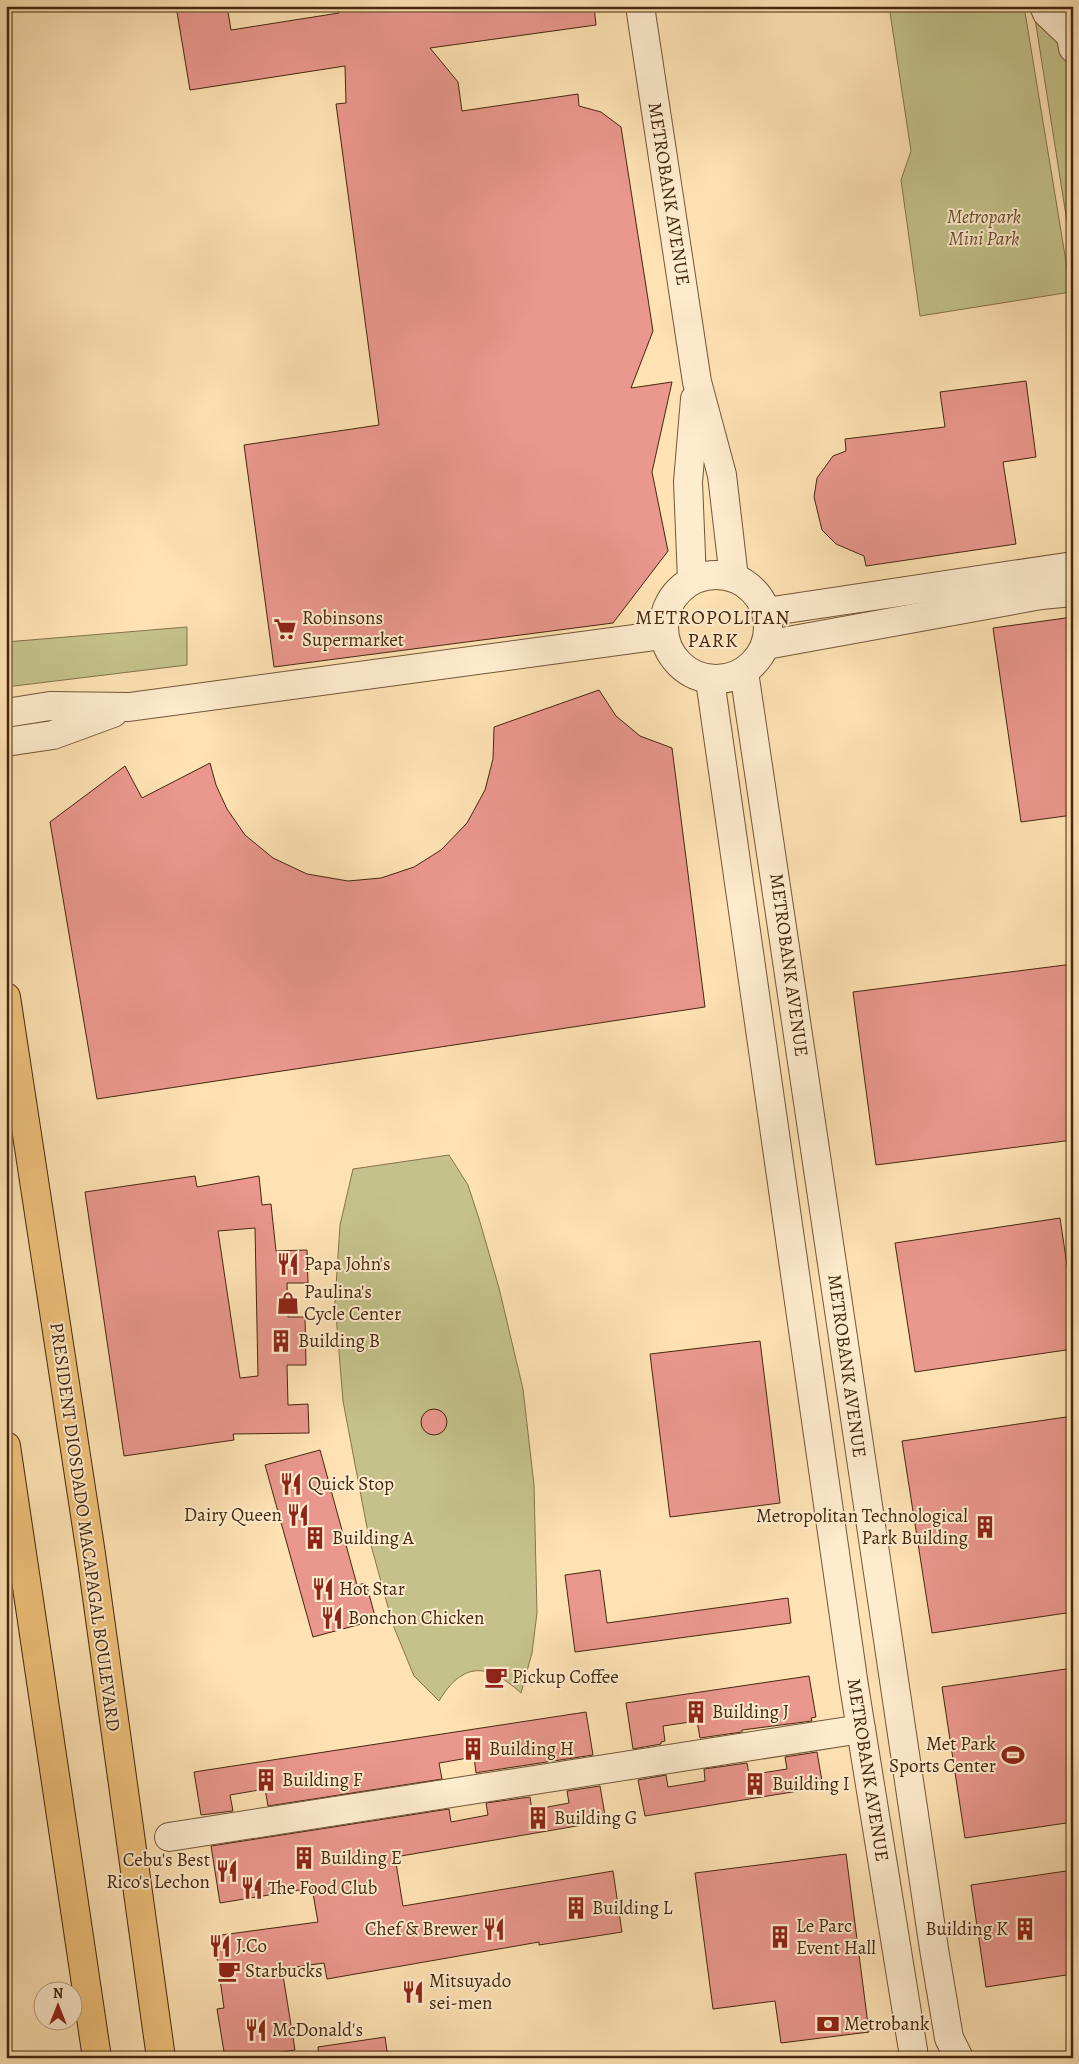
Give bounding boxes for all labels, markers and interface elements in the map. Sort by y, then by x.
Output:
street label: METROBANK AVENUE [642,101,696,287]
park label: Metropark Mini Park [947,204,1021,252]
district label: METROPOLITAN PARK [635,604,791,654]
place label: Robinsons Supermarket [302,605,404,653]
supermarket icon: Robinsons Supermarket [272,616,298,642]
street label: METROBANK AVENUE [763,872,815,1058]
restaurant icon: Papa John's [275,1251,301,1277]
place label: Papa John's [304,1251,391,1277]
street label: METROBANK AVENUE [821,1273,873,1459]
place label: Paulina's Cycle Center [304,1279,401,1327]
shop icon: Paulina's Cycle Center [275,1290,301,1316]
street label: PRESIDENT DIOSDADO MACAPAGAL BOULEVARD [43,1321,127,1733]
building icon: Building B [268,1328,294,1354]
place label: Building B [298,1328,380,1354]
restaurant icon: Quick Stop [278,1471,304,1497]
place label: Quick Stop [308,1471,394,1497]
place label: Dairy Queen [184,1502,282,1528]
restaurant icon: Dairy Queen [285,1502,311,1528]
place label: Metropolitan Technological Park Building [756,1503,968,1551]
building icon: Metropolitan Technological Park Building [972,1514,998,1540]
building icon: Building A [302,1525,328,1551]
place label: Building A [332,1525,415,1551]
restaurant icon: Hot Star [310,1576,336,1602]
place label: Hot Star [339,1576,405,1602]
restaurant icon: Bonchon Chicken [319,1605,345,1631]
place label: Bonchon Chicken [348,1605,484,1631]
cafe icon: Pickup Coffee [483,1664,509,1690]
place label: Pickup Coffee [512,1664,619,1690]
street label: METROBANK AVENUE [841,1677,895,1863]
building icon: Building J [683,1699,709,1725]
place label: Building J [712,1699,789,1725]
place label: Met Park Sports Center [889,1731,997,1779]
building icon: Building H [460,1736,486,1762]
place label: Building H [489,1736,574,1762]
sports icon: Met Park Sports Center [1000,1742,1026,1768]
building icon: Building F [253,1767,279,1793]
place label: Building F [282,1767,363,1793]
building icon: Building I [742,1771,768,1797]
place label: Building I [772,1771,850,1797]
building icon: Building G [525,1805,551,1831]
place label: Building G [554,1805,638,1831]
building icon: Building E [291,1845,317,1871]
place label: Building E [320,1845,402,1871]
place label: Cebu's Best Rico's Lechon [106,1847,210,1895]
restaurant icon: Cebu's Best Rico's Lechon [214,1858,240,1884]
restaurant icon: The Food Club [239,1875,265,1901]
place label: The Food Club [268,1875,377,1901]
building icon: Building L [563,1895,589,1921]
place label: Building L [592,1895,673,1921]
place label: Le Parc Event Hall [796,1913,876,1961]
place label: Chef & Brewer [365,1916,478,1942]
restaurant icon: Chef & Brewer [481,1916,507,1942]
place label: Building K [925,1916,1008,1942]
building icon: Building K [1012,1916,1038,1942]
building icon: Le Parc Event Hall [767,1924,793,1950]
restaurant icon: J.Co [207,1933,233,1959]
place label: J.Co [236,1933,267,1959]
cafe icon: Starbucks [216,1958,242,1984]
place label: Starbucks [245,1958,323,1984]
place label: Mitsuyado sei-men [429,1968,511,2016]
restaurant icon: Mitsuyado sei-men [400,1979,426,2005]
north arrow [32,1982,82,2032]
text: N [53,1984,63,2003]
bank icon: Metrobank [815,2011,841,2037]
place label: Metrobank [844,2011,930,2037]
restaurant icon: McDonald's [243,2017,269,2043]
place label: McDonald's [272,2017,363,2043]

